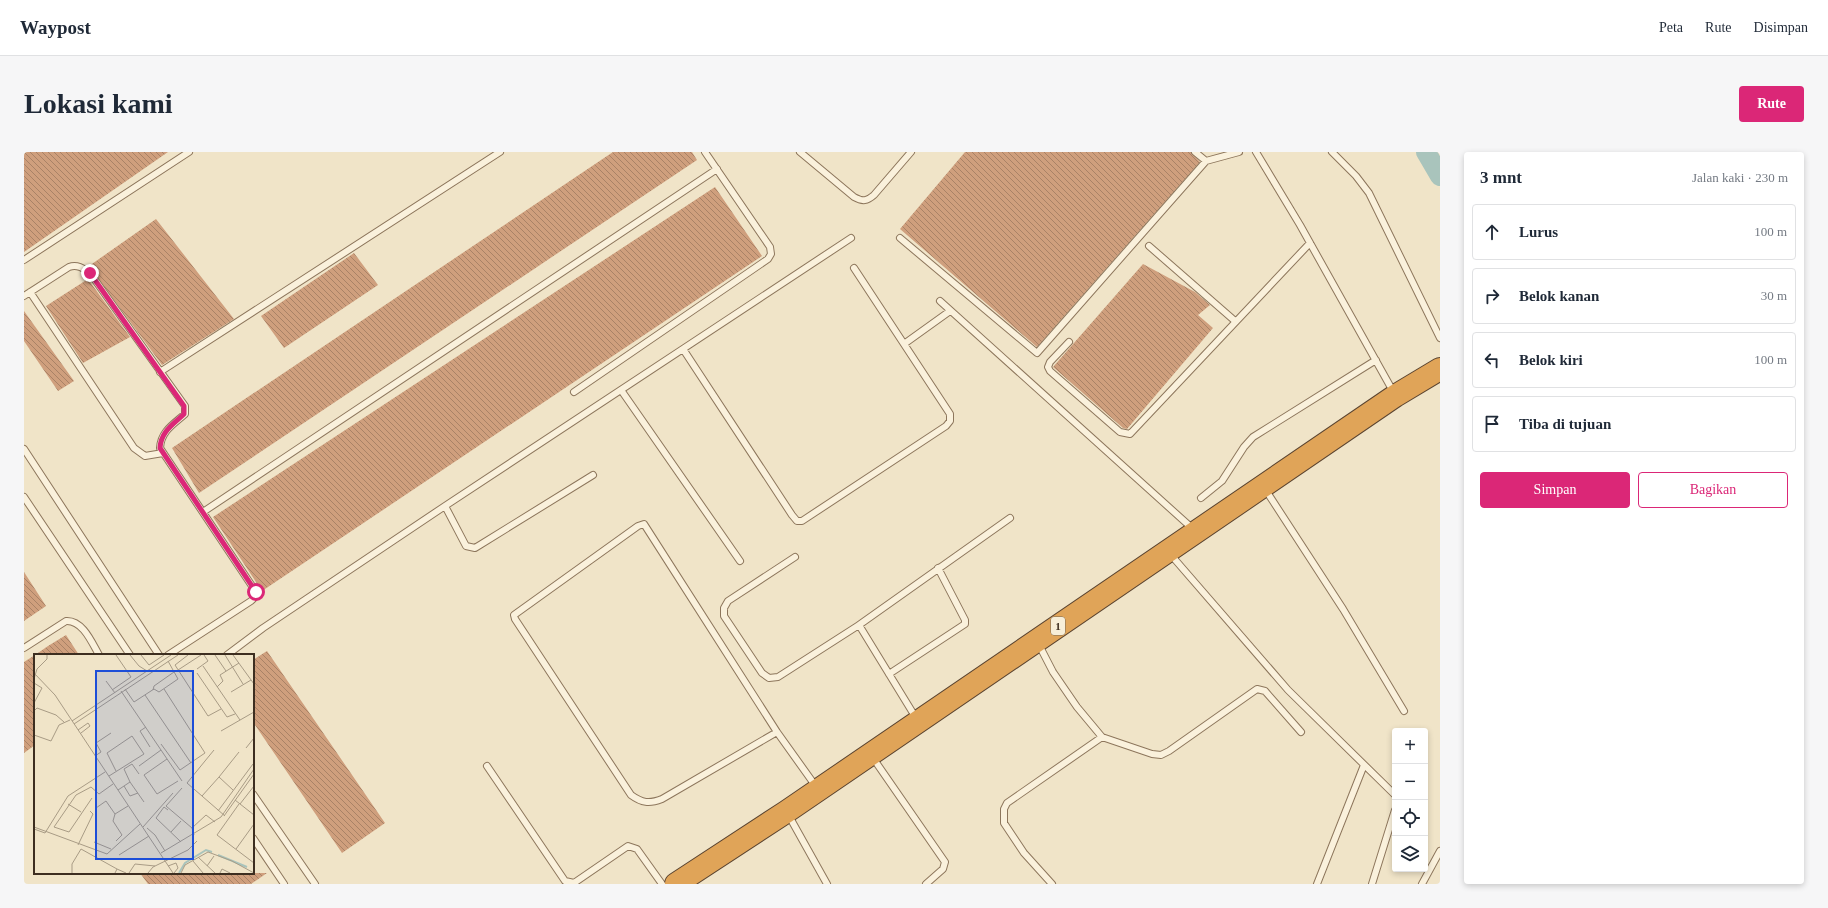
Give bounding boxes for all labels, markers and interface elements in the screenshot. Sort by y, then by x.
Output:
text: Waypost [20,17,91,38]
text: Peta [1659,20,1683,35]
text: Rute [1705,20,1732,35]
text: Disimpan [1754,20,1808,35]
button: Rute [1739,86,1804,122]
text: Lokasi kami [24,88,173,119]
text: 3 mnt [1480,168,1522,187]
text: Jalan kaki · 230 m [1692,170,1788,185]
icon: ahead [1481,221,1503,243]
text: Lurus [1519,224,1558,240]
text: 100 m [1754,224,1787,239]
route end [81,264,99,282]
icon: right [1481,285,1503,307]
text: Belok kanan [1519,288,1599,304]
text: 30 m [1761,288,1787,303]
icon: left [1481,349,1503,371]
text: Belok kiri [1519,352,1583,368]
text: 100 m [1754,352,1787,367]
icon: arrive [1481,413,1503,435]
text: Tiba di tujuan [1519,416,1611,432]
button: Simpan [1480,472,1630,508]
button: Bagikan [1638,472,1788,508]
route start [247,583,265,601]
road number: 1 [1051,617,1065,635]
inset map [34,654,254,874]
map controls [1392,728,1428,872]
button: + [1392,728,1428,764]
button: − [1392,764,1428,800]
button: locate [1392,800,1428,836]
button: layers [1392,836,1428,872]

